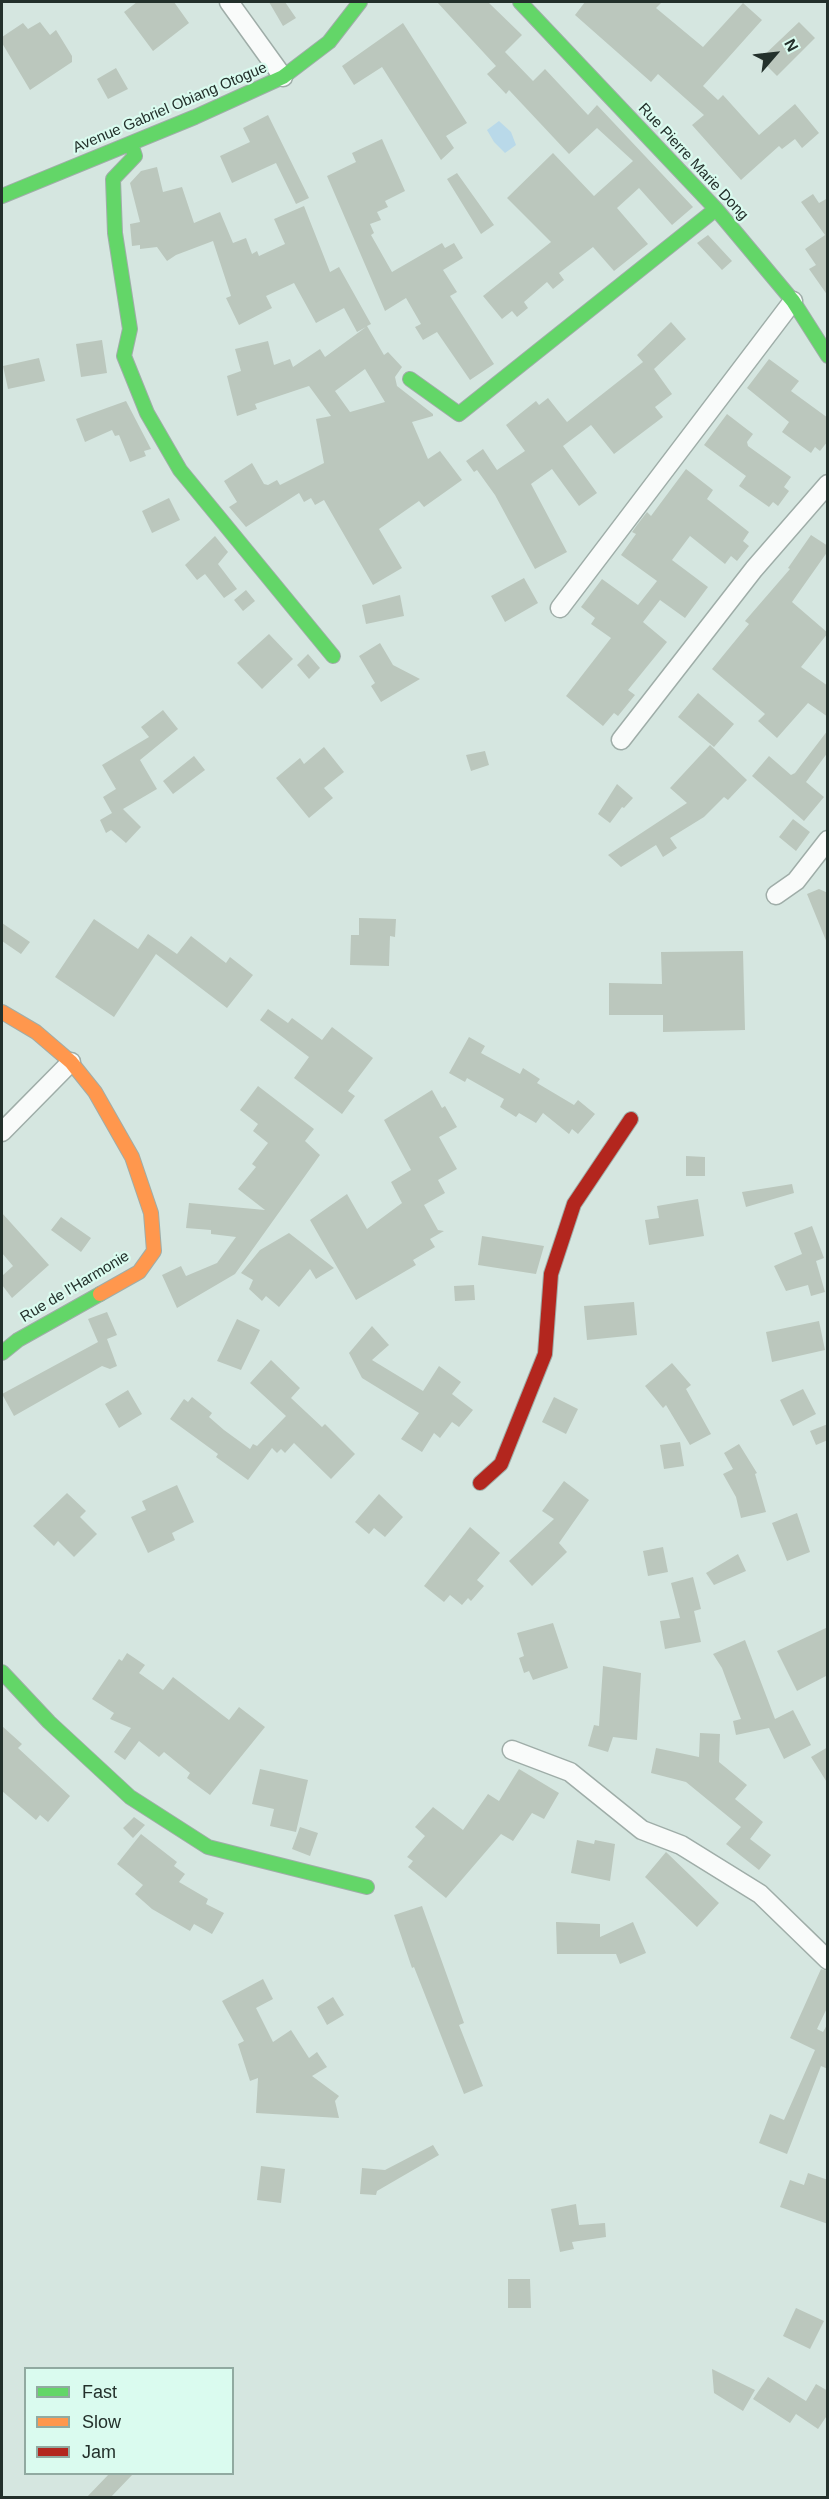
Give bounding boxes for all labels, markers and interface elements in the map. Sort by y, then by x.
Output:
north arrow [745,24,805,84]
text: N [781,36,802,54]
street label: Avenue Gabriel Obiang Otogue [70,59,270,157]
street label: Rue Pierre Marie Dong [634,100,752,224]
street label: Rue de l'Harmonie [17,1247,133,1327]
legend [24,2367,234,2475]
text: Fast [82,2382,117,2402]
text: Slow [82,2412,121,2432]
text: Jam [82,2442,116,2462]

